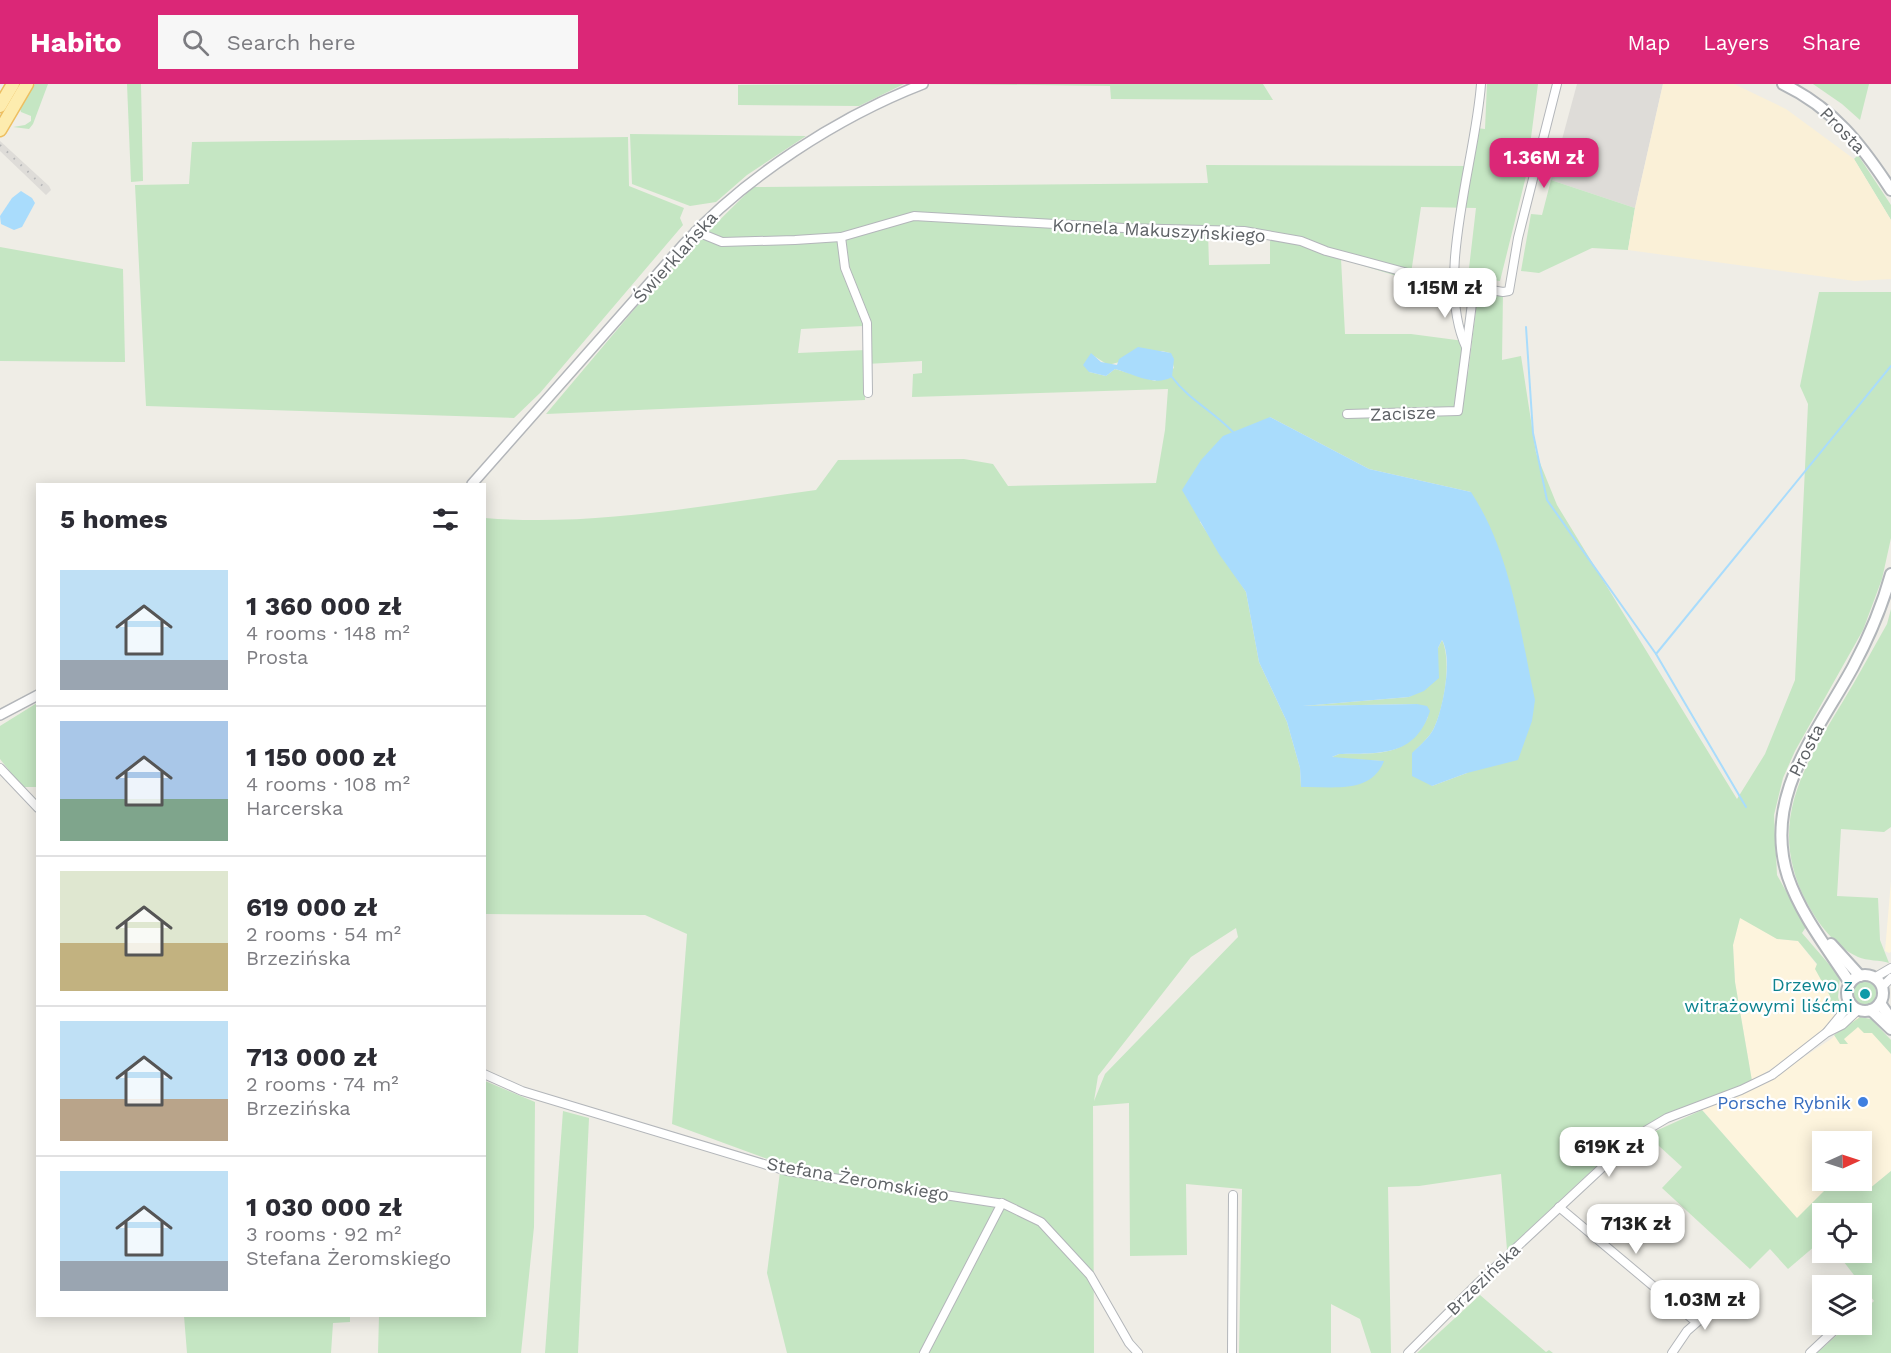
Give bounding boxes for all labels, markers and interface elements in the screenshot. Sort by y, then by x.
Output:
search box [158,15,578,69]
text: Habito [30,26,122,59]
icon: search [179,26,212,59]
text: Search here [227,30,356,55]
text: Map [1627,30,1670,55]
text: Layers [1703,30,1769,55]
text: Share [1802,30,1861,55]
street label: Prosta [1816,103,1870,157]
pin: 1.36M zł [1482,138,1606,189]
text: 1.36M zł [1504,145,1584,169]
street label: Świerklańska [628,207,722,307]
street label: Kornela Makuszyńskiego [1052,214,1266,246]
pin: 1.15M zł [1383,268,1507,319]
text: 1.15M zł [1408,275,1482,299]
street label: Zacisze [1370,401,1436,425]
icon: filters [429,503,462,536]
text: 5 homes [60,504,168,534]
text: 1 360 000 zł [246,591,402,621]
icon: home [108,594,180,666]
text: 4 rooms · 148 m² [246,621,410,645]
text: Prosta [246,645,308,669]
street label: Prosta [1784,720,1828,780]
text: 1 150 000 zł [246,742,396,772]
icon: home [108,745,180,817]
text: 4 rooms · 108 m² [246,772,410,796]
text: Harcerska [246,796,343,820]
text: 619 000 zł [246,892,378,922]
icon: home [108,895,180,967]
text: 2 rooms · 54 m² [246,922,401,946]
text: Brzezińska [246,946,351,970]
place label: Drzewo z witrażowymi liśćmi [1684,974,1853,1016]
marker: Drzewo z witrażowymi liśćmi [1858,987,1872,1001]
text: 713 000 zł [246,1042,377,1072]
icon: home [108,1045,180,1117]
text: 2 rooms · 74 m² [246,1072,399,1096]
place label: Porsche Rybnik [1717,1092,1851,1113]
marker: Porsche Rybnik [1856,1095,1870,1109]
text: Brzezińska [246,1096,351,1120]
pin: 619K zł [1554,1127,1664,1178]
north arrow [1812,1131,1872,1191]
map controls [1812,1131,1872,1335]
text: 619K zł [1574,1134,1644,1158]
street label: Stefana Żeromskiego [765,1153,951,1205]
text: 1 030 000 zł [246,1192,402,1222]
icon: home [108,1195,180,1267]
button: locate [1812,1203,1872,1263]
pin: 713K zł [1581,1204,1691,1255]
text: 713K zł [1601,1211,1671,1235]
text: 3 rooms · 92 m² [246,1222,401,1246]
street label: Brzezińska [1442,1239,1524,1319]
text: Stefana Żeromskiego [246,1246,451,1270]
button: layers [1812,1275,1872,1335]
pin: 1.03M zł [1643,1280,1767,1331]
text: 1.03M zł [1664,1287,1746,1311]

